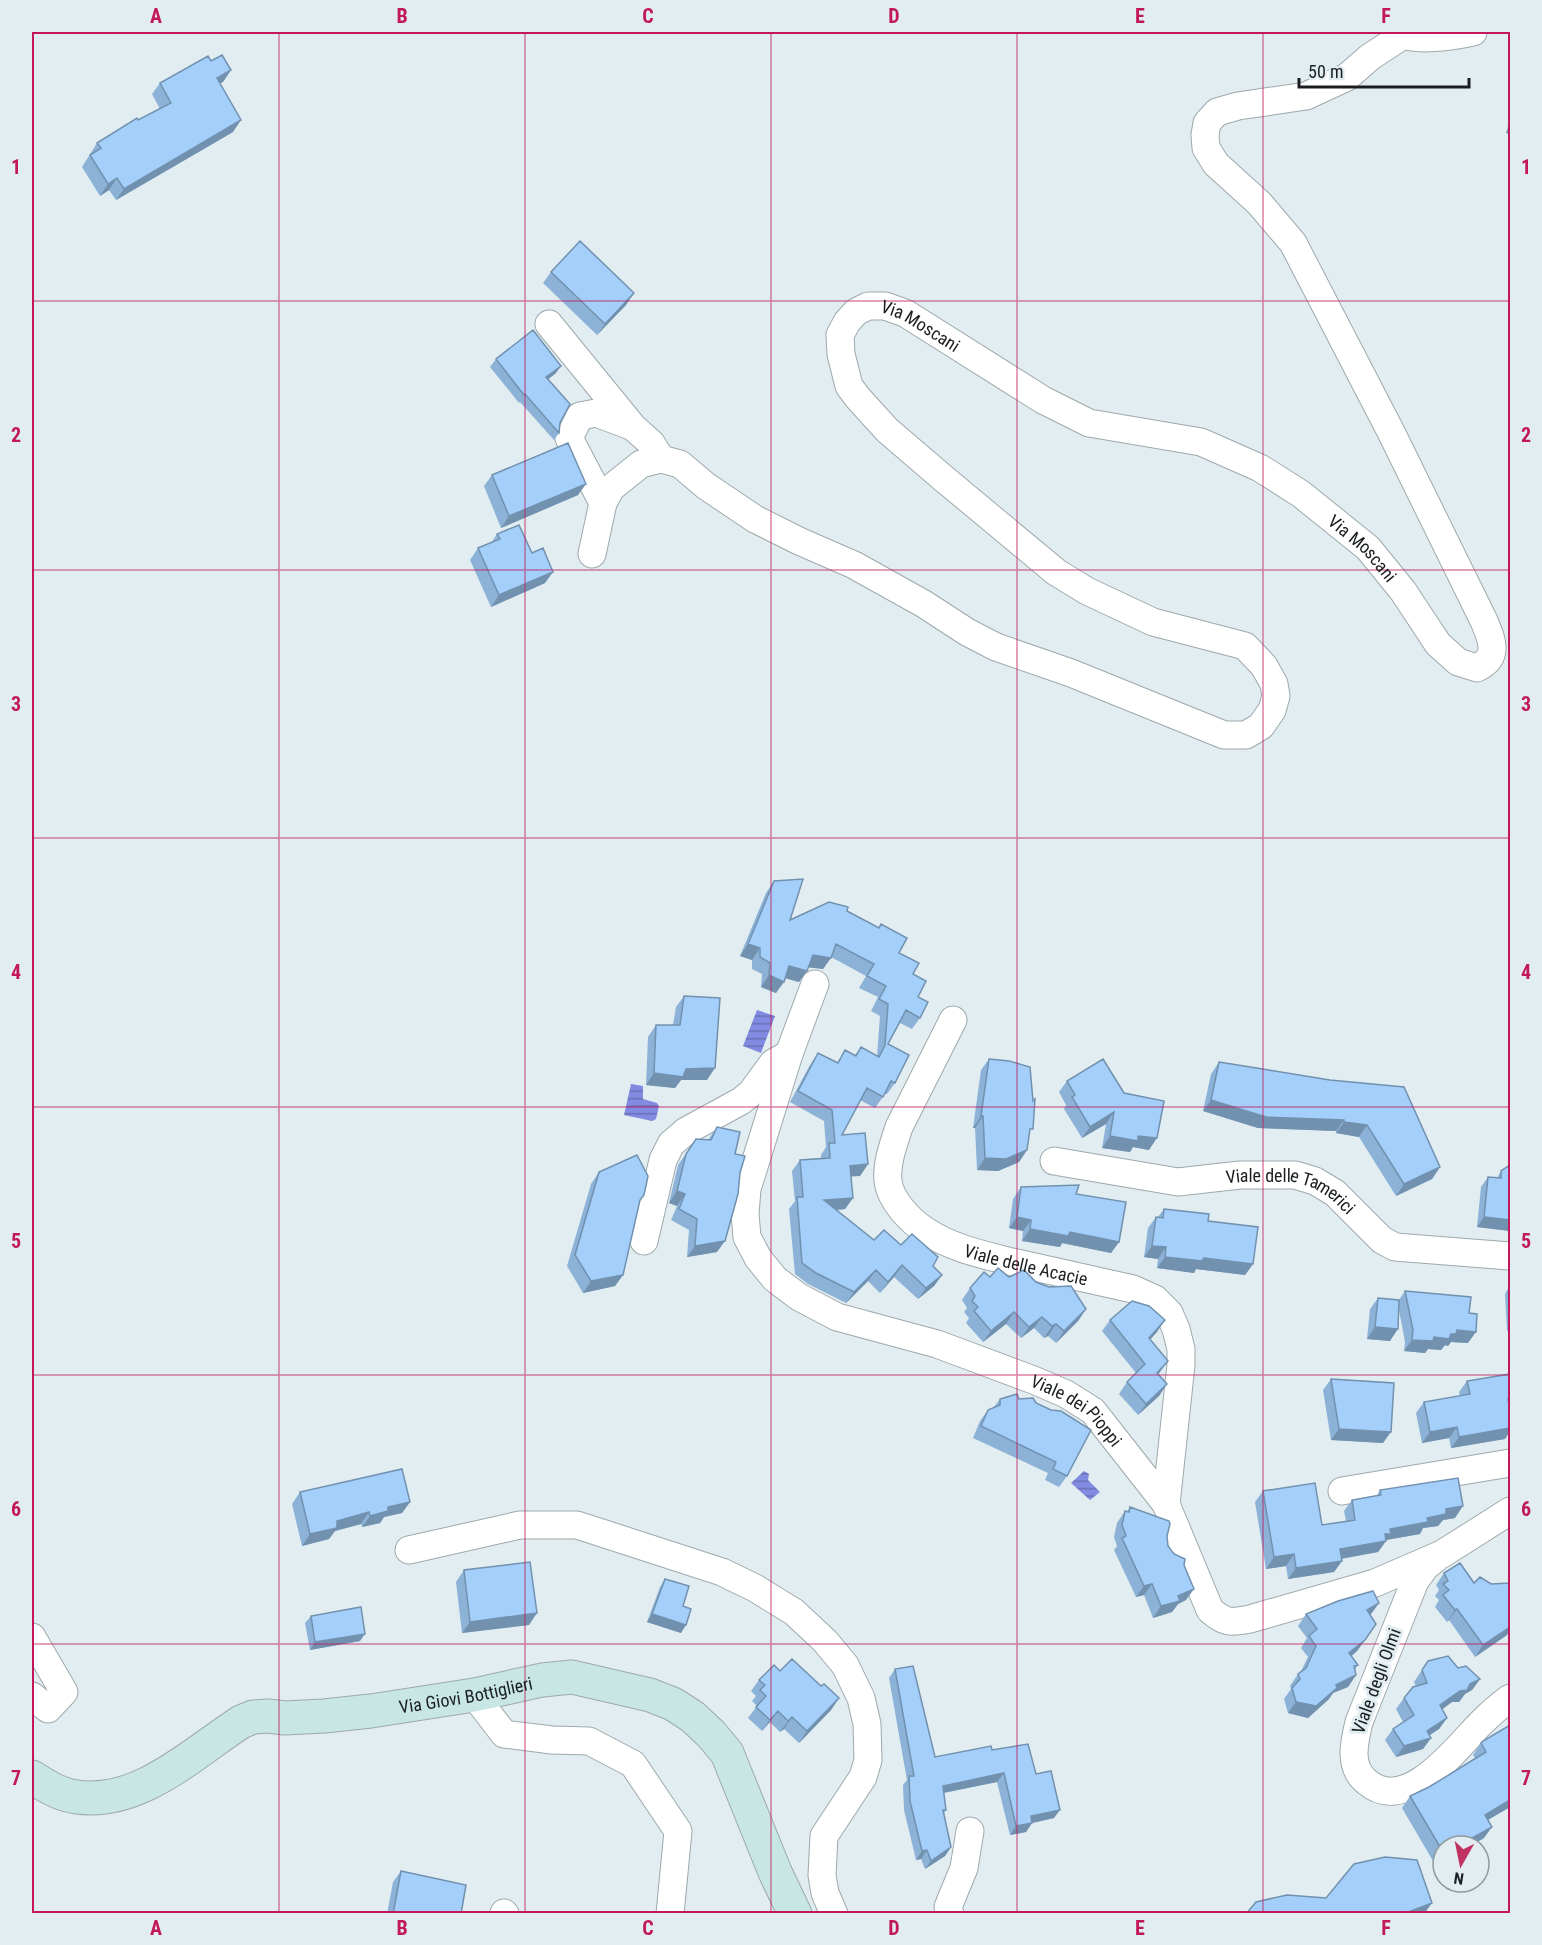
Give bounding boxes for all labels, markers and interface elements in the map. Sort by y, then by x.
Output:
text: A [150,4,162,28]
text: B [396,4,408,28]
text: C [642,4,654,28]
text: D [888,4,900,28]
text: E [1135,4,1145,28]
text: F [1381,4,1391,28]
scale bar [1299,51,1468,89]
text: 50 m [1308,61,1343,82]
text: 1 [11,155,21,179]
text: 1 [1521,155,1531,179]
street label: Via Moscani [878,295,964,356]
text: 2 [11,423,21,447]
text: 2 [1521,423,1531,447]
street label: Via Moscani [1324,510,1401,586]
text: 3 [11,692,21,716]
text: 3 [1521,692,1531,716]
text: 4 [11,960,21,984]
text: 4 [1521,960,1531,984]
street label: Viale delle Tamerici [1224,1164,1360,1218]
text: 5 [11,1229,21,1253]
text: 5 [1521,1229,1531,1253]
street label: Viale delle Acacie [962,1239,1090,1289]
street label: Viale dei Pioppi [1028,1370,1127,1450]
text: 6 [11,1497,21,1521]
text: 6 [1521,1497,1531,1521]
street label: Viale degli Olmi [1347,1625,1405,1737]
street label: Via Giovi Bottiglieri [397,1672,534,1717]
text: 7 [11,1766,21,1790]
text: 7 [1521,1766,1531,1790]
north arrow [1431,1834,1491,1894]
text: N [1452,1868,1465,1888]
text: A [150,1916,162,1940]
text: B [396,1916,408,1940]
text: C [642,1916,654,1940]
text: D [888,1916,900,1940]
text: E [1135,1916,1145,1940]
text: F [1381,1916,1391,1940]

